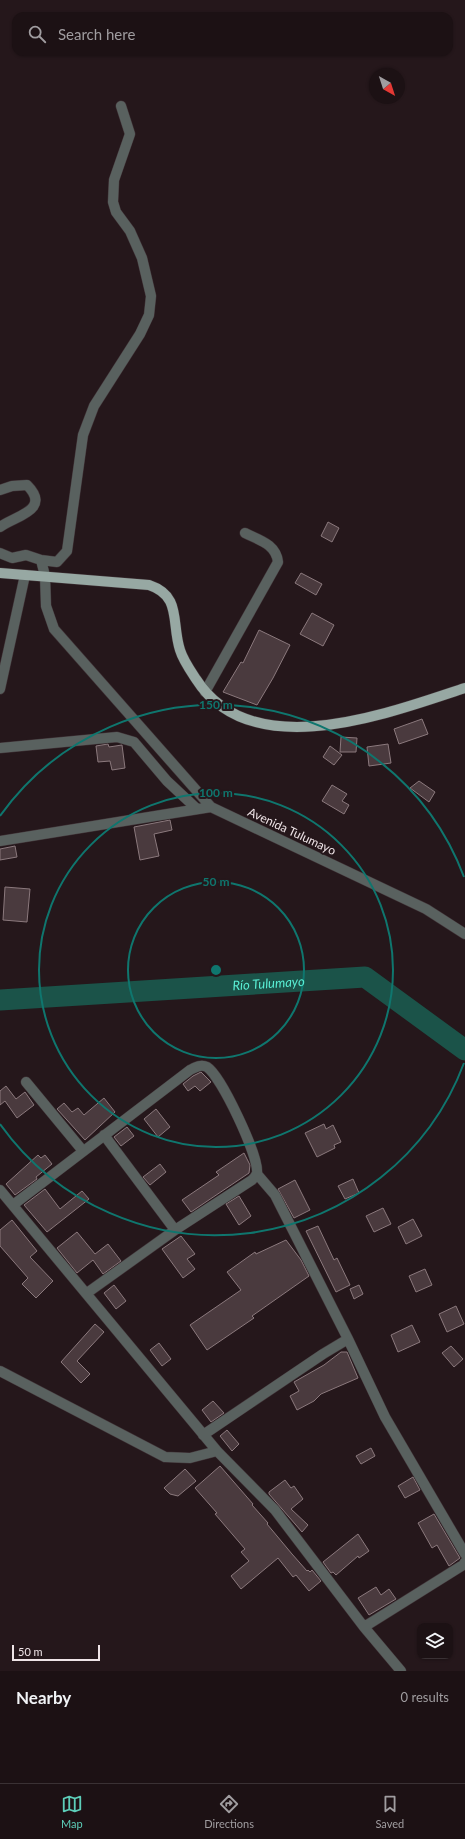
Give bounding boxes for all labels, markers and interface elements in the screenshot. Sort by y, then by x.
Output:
search box [12,12,453,56]
icon: search [26,23,48,45]
text: Search here [58,25,135,43]
north arrow [369,68,405,104]
text: 150 m [199,697,233,712]
text: 100 m [199,785,233,800]
street label: Avenida Tulumayo [246,804,339,858]
text: 50 m [203,874,229,889]
centre of rings [209,963,223,977]
water label: Río Tulumayo [232,973,305,993]
map controls [417,1623,453,1659]
button: layers [417,1623,453,1659]
scale bar [12,1643,100,1662]
text: 50 m [18,1645,43,1658]
text: Nearby [16,1687,71,1708]
text: 0 results [401,1689,449,1705]
tab: Map [61,1793,83,1830]
tab: Directions [204,1793,254,1830]
tab: Saved [375,1793,404,1830]

